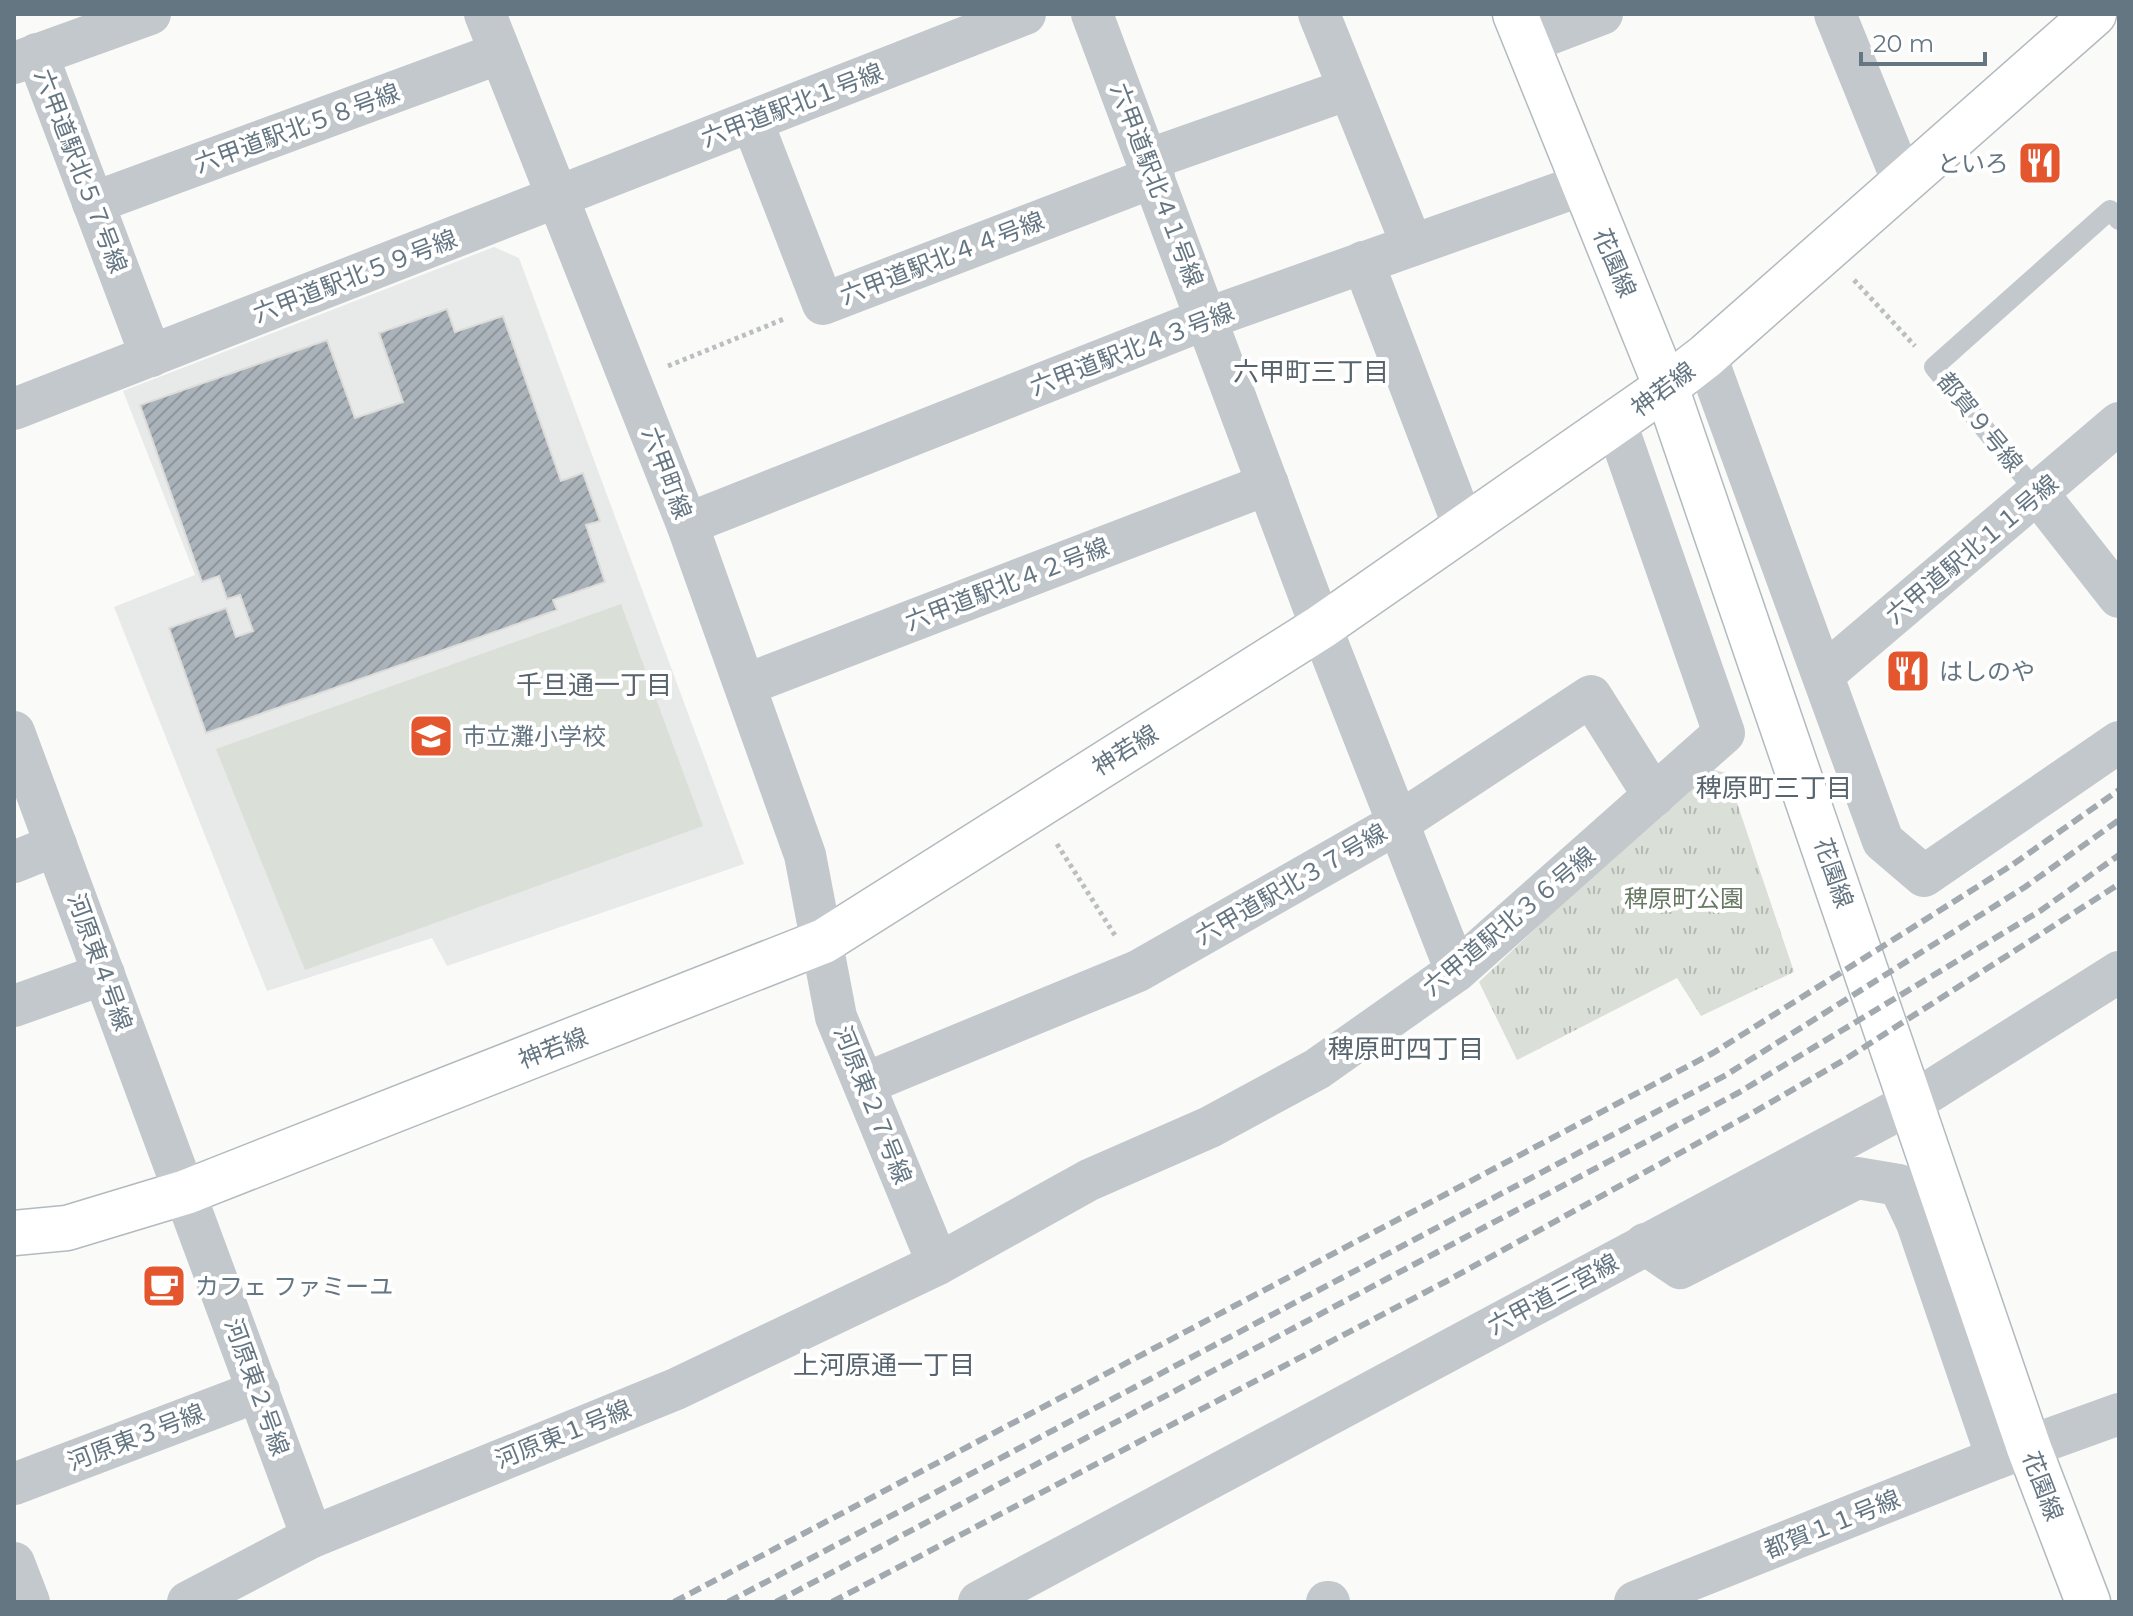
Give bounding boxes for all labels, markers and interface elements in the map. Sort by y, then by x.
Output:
scale bar [1861,16,1985,66]
text: 20 m [1873,29,1934,58]
street label: 六甲道駅北１号線 [697,57,887,153]
street label: 六甲道駅北５７号線 [29,65,133,277]
street label: 六甲道駅北５８号線 [191,77,403,179]
street label: 六甲道駅北４１号線 [1105,79,1209,291]
restaurant icon: といろ [2016,139,2064,187]
place label: といろ [1937,149,2009,178]
street label: 六甲道駅北４４号線 [836,206,1048,310]
street label: 六甲道駅北５９号線 [249,224,461,328]
street label: 花園線 [1588,224,1642,302]
street label: 六甲道駅北４３号線 [1026,297,1238,401]
district label: 六甲町三丁目 [1233,356,1389,388]
street label: 神若線 [1626,356,1700,422]
street label: 都賀９号線 [1931,366,2029,478]
street label: 六甲町線 [636,423,698,523]
street label: 六甲道駅北１１号線 [1880,468,2064,630]
street label: 六甲道駅北４２号線 [901,532,1113,636]
restaurant icon: はしのや [1884,647,1932,695]
place label: はしのや [1939,657,2035,686]
district label: 千旦通一丁目 [516,669,672,701]
school or university icon: 市立灘小学校 [407,712,455,760]
street label: 神若線 [1087,719,1163,781]
place label: 市立灘小学校 [462,722,606,751]
district label: 稗原町三丁目 [1696,772,1852,804]
street label: 六甲道駅北３７号線 [1190,817,1392,951]
street label: 花園線 [1809,834,1859,912]
street label: 六甲道駅北３６号線 [1417,840,1601,1002]
park label: 稗原町公園 [1624,884,1744,913]
street label: 河原東４号線 [62,889,138,1035]
street label: 神若線 [514,1022,592,1074]
street label: 河原東２７号線 [828,1022,918,1188]
district label: 稗原町四丁目 [1328,1033,1484,1065]
street label: 六甲道三宮線 [1483,1247,1623,1341]
cafe icon: カフェ ファミーユ [140,1262,188,1310]
place label: カフェ ファミーユ [195,1272,393,1301]
street label: 河原東２号線 [219,1314,295,1460]
district label: 上河原通一丁目 [793,1349,975,1381]
street label: 河原東１号線 [491,1394,635,1474]
street label: 河原東３号線 [64,1398,208,1476]
street label: 花園線 [2017,1447,2069,1525]
street label: 都賀１１号線 [1760,1484,1904,1564]

